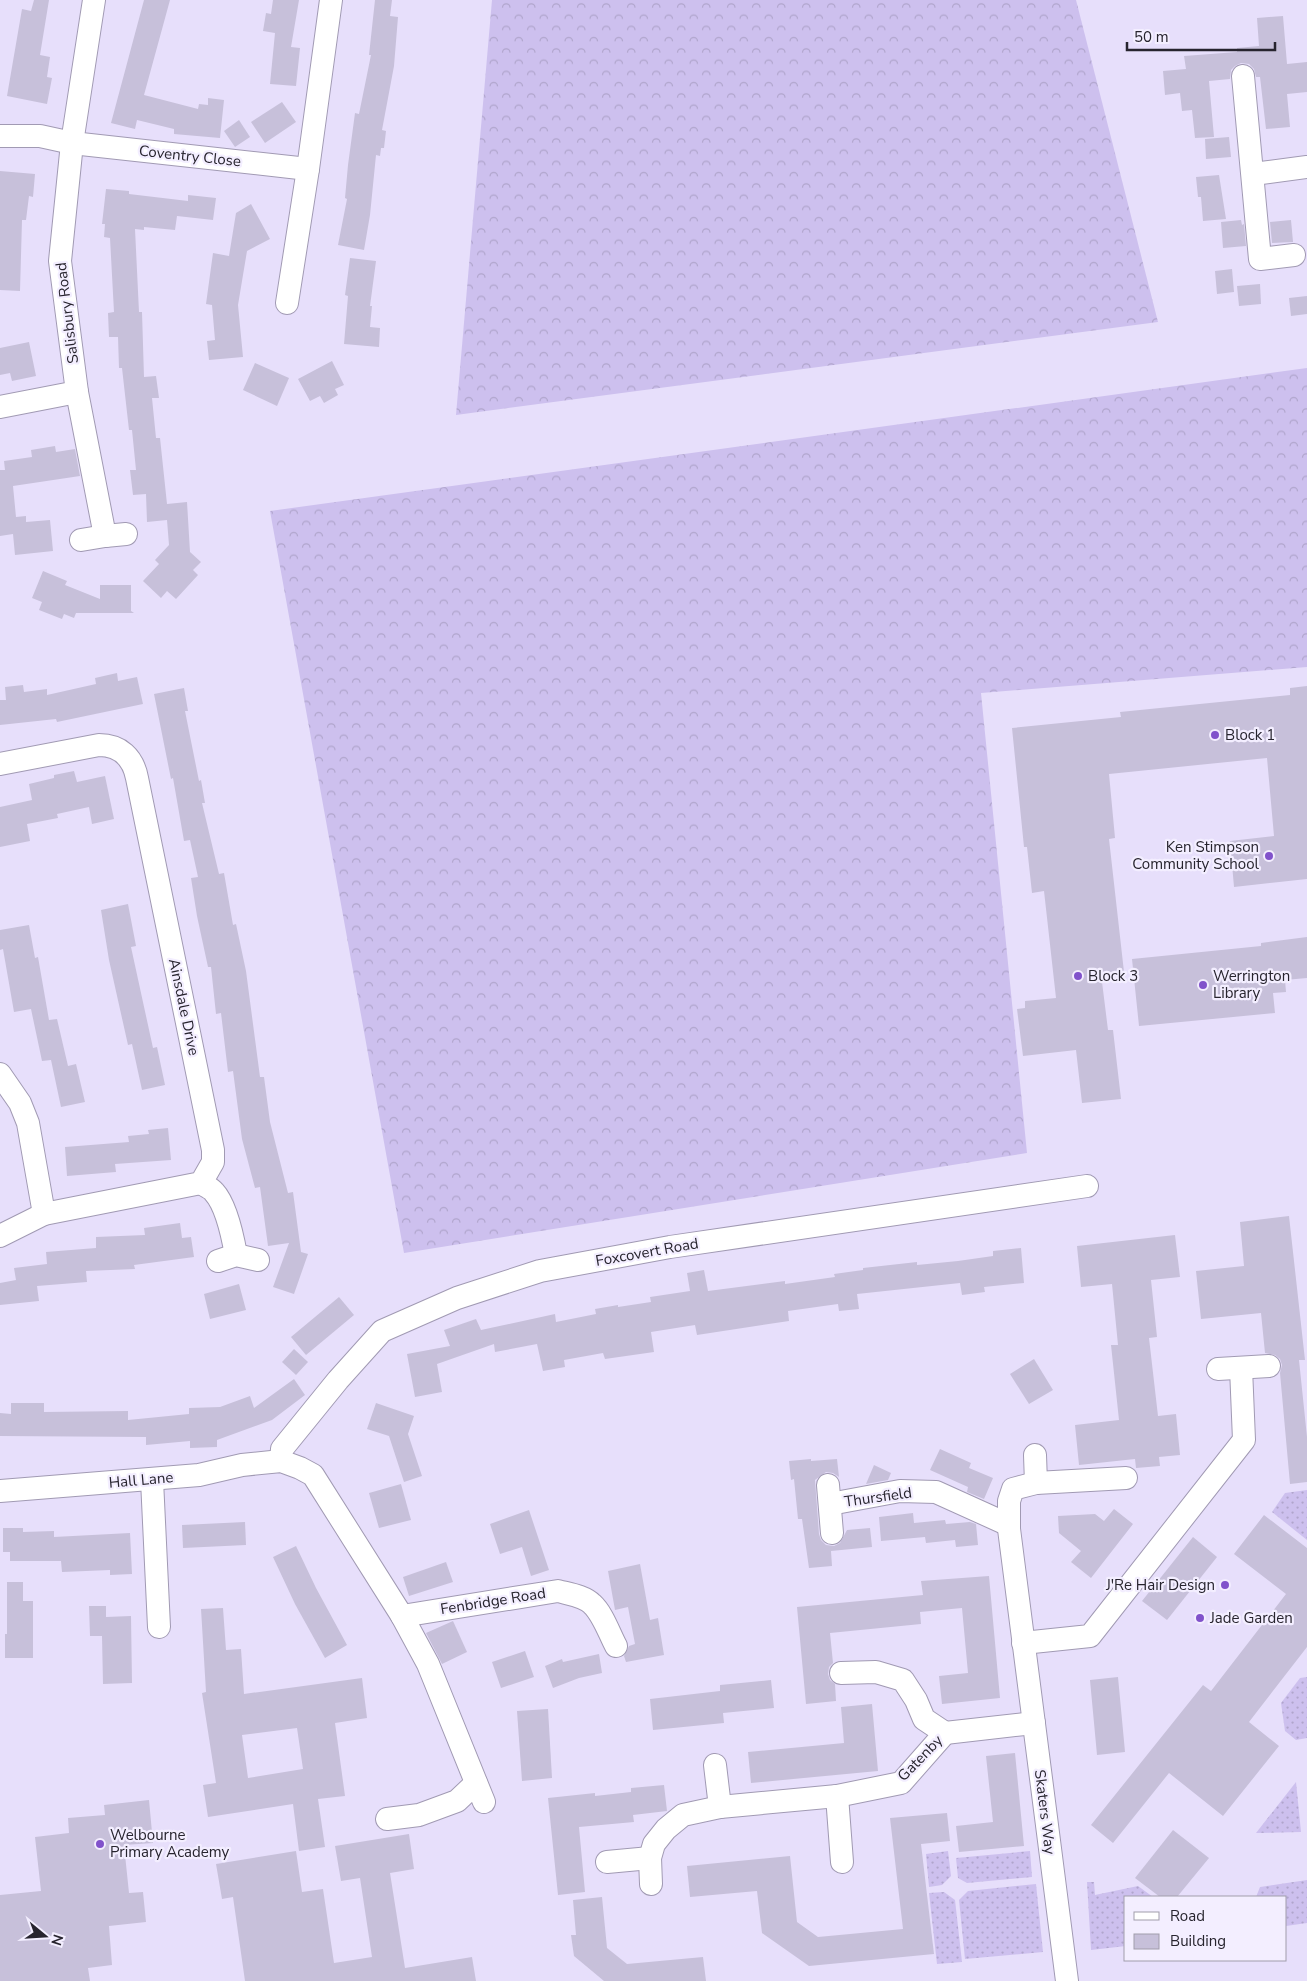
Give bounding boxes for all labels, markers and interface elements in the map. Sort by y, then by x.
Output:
scale bar [1127,20,1274,52]
text: 50 m [1134,27,1169,47]
street label: Coventry Close [138,141,242,171]
street label: Salisbury Road [51,261,83,365]
place label: Block 1 [1225,725,1275,745]
marker: Block 1 [1209,729,1221,741]
place label: Ken Stimpson Community School [1132,837,1260,874]
marker: Ken Stimpson Community School [1263,850,1275,862]
street label: Ainsdale Drive [164,957,204,1057]
place label: Block 3 [1088,966,1138,986]
place label: Werrington Library [1213,966,1290,1003]
marker: Block 3 [1072,970,1084,982]
marker: Werrington Library [1197,979,1209,991]
street label: Foxcovert Road [594,1233,700,1271]
street label: Hall Lane [108,1467,174,1493]
street label: Thursfield [843,1482,913,1512]
place label: J'Re Hair Design [1105,1575,1215,1595]
marker: J'Re Hair Design [1219,1579,1231,1591]
street label: Fenbridge Road [439,1583,547,1619]
place label: Jade Garden [1209,1608,1293,1628]
marker: Jade Garden [1194,1612,1206,1624]
street label: Gatenby [893,1730,947,1785]
street label: Skaters Way [1030,1768,1060,1856]
place label: Welbourne Primary Academy [110,1825,230,1862]
marker: Welbourne Primary Academy [94,1838,106,1850]
legend [1124,1896,1287,1961]
text: Road [1170,1906,1205,1926]
north arrow [20,1911,70,1961]
text: Building [1170,1931,1226,1951]
text: N [46,1932,68,1948]

